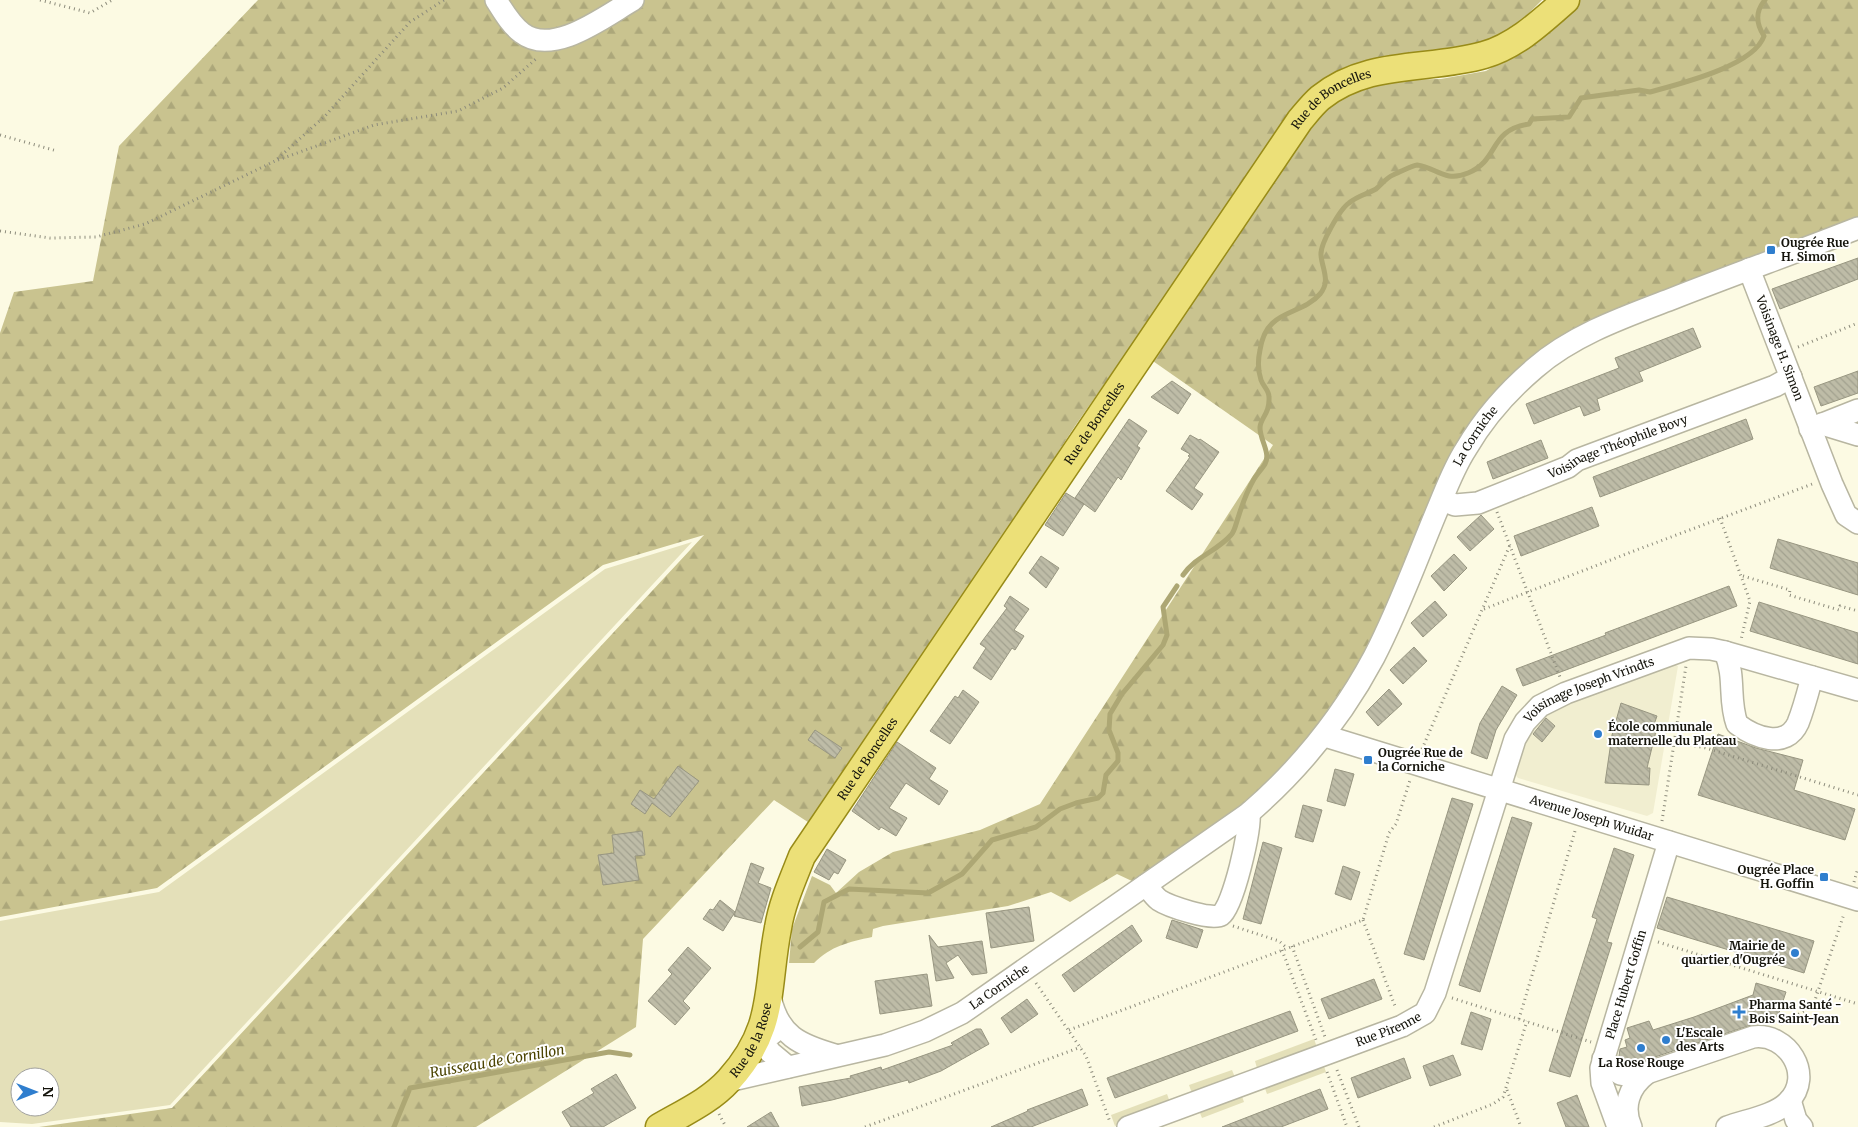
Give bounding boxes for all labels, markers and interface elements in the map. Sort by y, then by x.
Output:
street label: Rue de Boncelles [1288,65,1373,132]
place label: Ougrée Rue H. Simon [1781,235,1850,264]
marker: Ougrée Rue H. Simon [1765,244,1777,256]
street label: Voisinage H. Simon [1753,292,1807,403]
street label: Rue de Boncelles [1061,379,1128,467]
street label: La Corniche [1450,403,1501,468]
street label: Voisinage Théophile Bovy [1545,411,1690,482]
street label: Voisinage Joseph Vrindts [1520,653,1656,726]
street label: Rue de Boncelles [834,714,901,803]
place label: École communale maternelle du Plateau [1608,718,1737,748]
marker: École communale maternelle du Plateau [1592,728,1604,740]
place label: Ougrée Rue de la Corniche [1378,745,1463,774]
marker: Ougrée Rue de la Corniche [1362,754,1374,766]
street label: Avenue Joseph Wuidar [1527,791,1656,844]
place label: Ougrée Place H. Goffin [1738,862,1815,891]
marker: Ougrée Place H. Goffin [1818,871,1830,883]
street label: Place Hubert Goffin [1602,928,1649,1041]
place label: Mairie de quartier d'Ougrée [1681,938,1786,967]
marker: Mairie de quartier d'Ougrée [1789,947,1801,959]
street label: La Corniche [966,961,1032,1013]
place label: Pharma Santé - Bois Saint-Jean [1749,997,1842,1026]
street label: Rue de la Rose [727,1002,774,1080]
marker: Pharma Santé - Bois Saint-Jean [1733,1006,1745,1018]
street label: Rue Pirenne [1353,1009,1424,1050]
place label: L'Escale des Arts [1676,1025,1724,1054]
marker: L'Escale des Arts [1660,1034,1672,1046]
water label: Ruisseau de Cornillon [428,1040,566,1082]
marker: La Rose Rouge [1635,1042,1647,1054]
place label: La Rose Rouge [1598,1055,1684,1070]
north arrow [10,1067,60,1117]
text: N [39,1086,57,1098]

